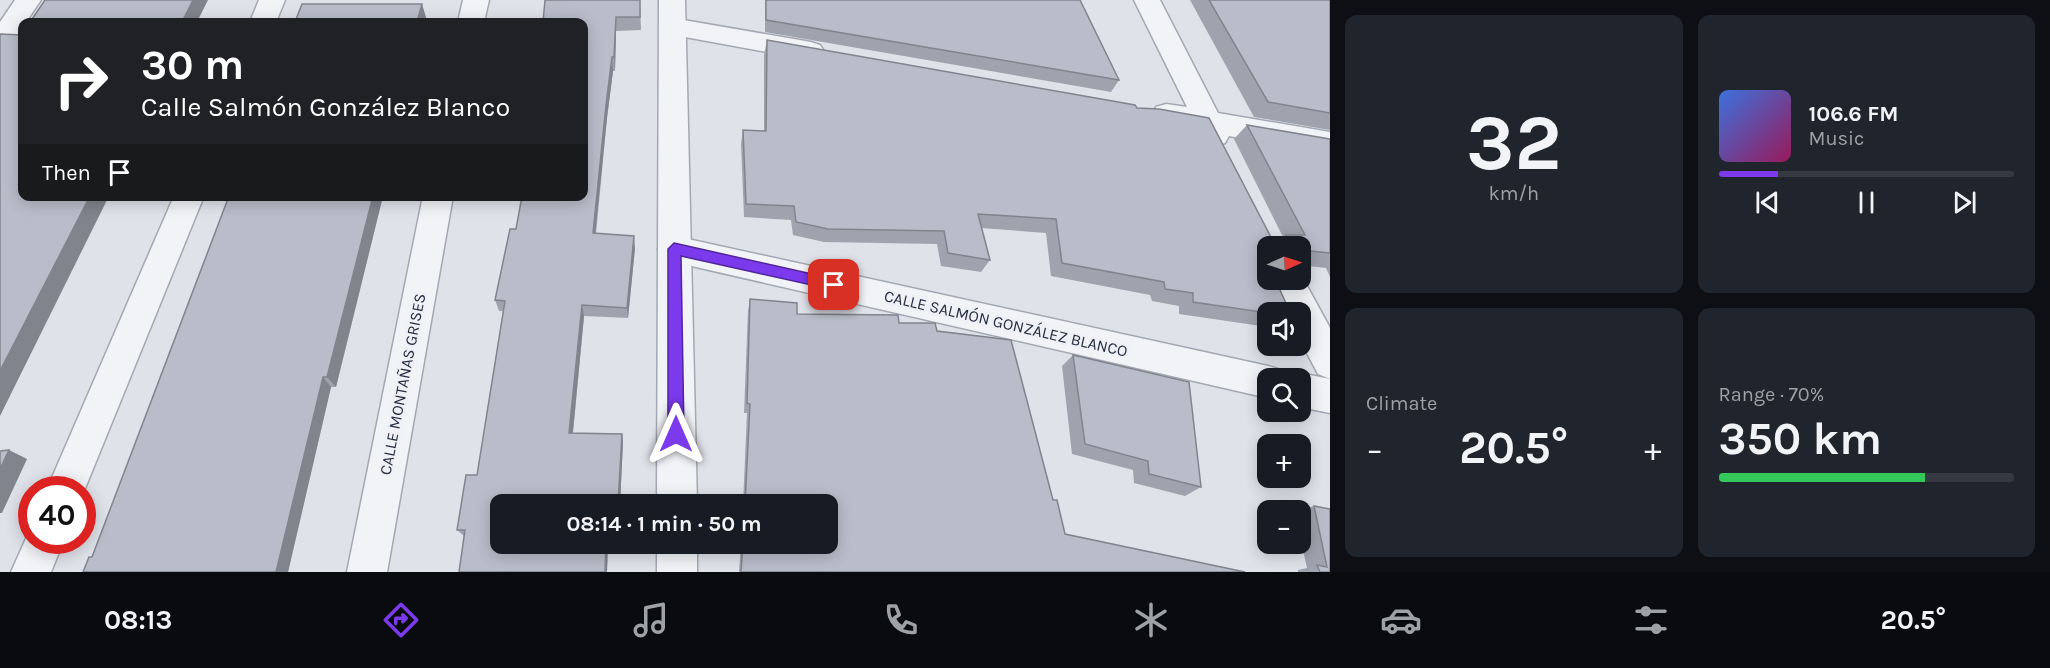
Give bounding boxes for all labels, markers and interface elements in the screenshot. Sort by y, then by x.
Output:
text: 30 m [141,40,244,90]
icon: right [42,42,120,120]
text: Calle Salmón González Blanco [141,91,510,123]
text: 32 [1466,97,1562,189]
text: 106.6 FM [1809,101,1899,127]
text: Music [1809,127,1864,150]
icon: arrive [103,156,136,189]
text: Then [42,160,91,186]
text: km/h [1488,182,1539,205]
icon: previous [1751,186,1784,219]
icon: pause [1850,186,1883,219]
icon: next [1948,186,1981,219]
north arrow [1257,236,1311,290]
map controls [1257,236,1311,554]
pin [808,259,859,310]
icon: arrive [817,268,850,301]
street label: CALLE SALMÓN GONZÁLEZ BLANCO [882,286,1130,361]
street label: CALLE MONTAÑAS GRISES [376,292,429,477]
button: sound [1257,302,1311,356]
button: search [1257,368,1311,422]
text: Range · 70% [1719,383,1824,406]
text: Climate [1366,392,1437,415]
position arrow [644,402,708,466]
text: 350 km [1719,413,1882,465]
text: 20.5° [1459,422,1568,474]
text: − [1366,430,1383,468]
text: + [1644,430,1661,468]
button: + [1257,434,1311,488]
speed limit sign: 40 [18,476,96,554]
button: − [1257,500,1311,554]
text: 08:14 · 1 min · 50 m [566,511,762,537]
icon: directions [380,599,422,641]
icon: music [630,599,672,641]
icon: phone [880,599,922,641]
icon: climate [1130,599,1172,641]
icon: car [1380,599,1422,641]
icon: filters [1630,599,1672,641]
text: 08:13 [104,604,172,636]
text: 20.5° [1880,604,1946,636]

